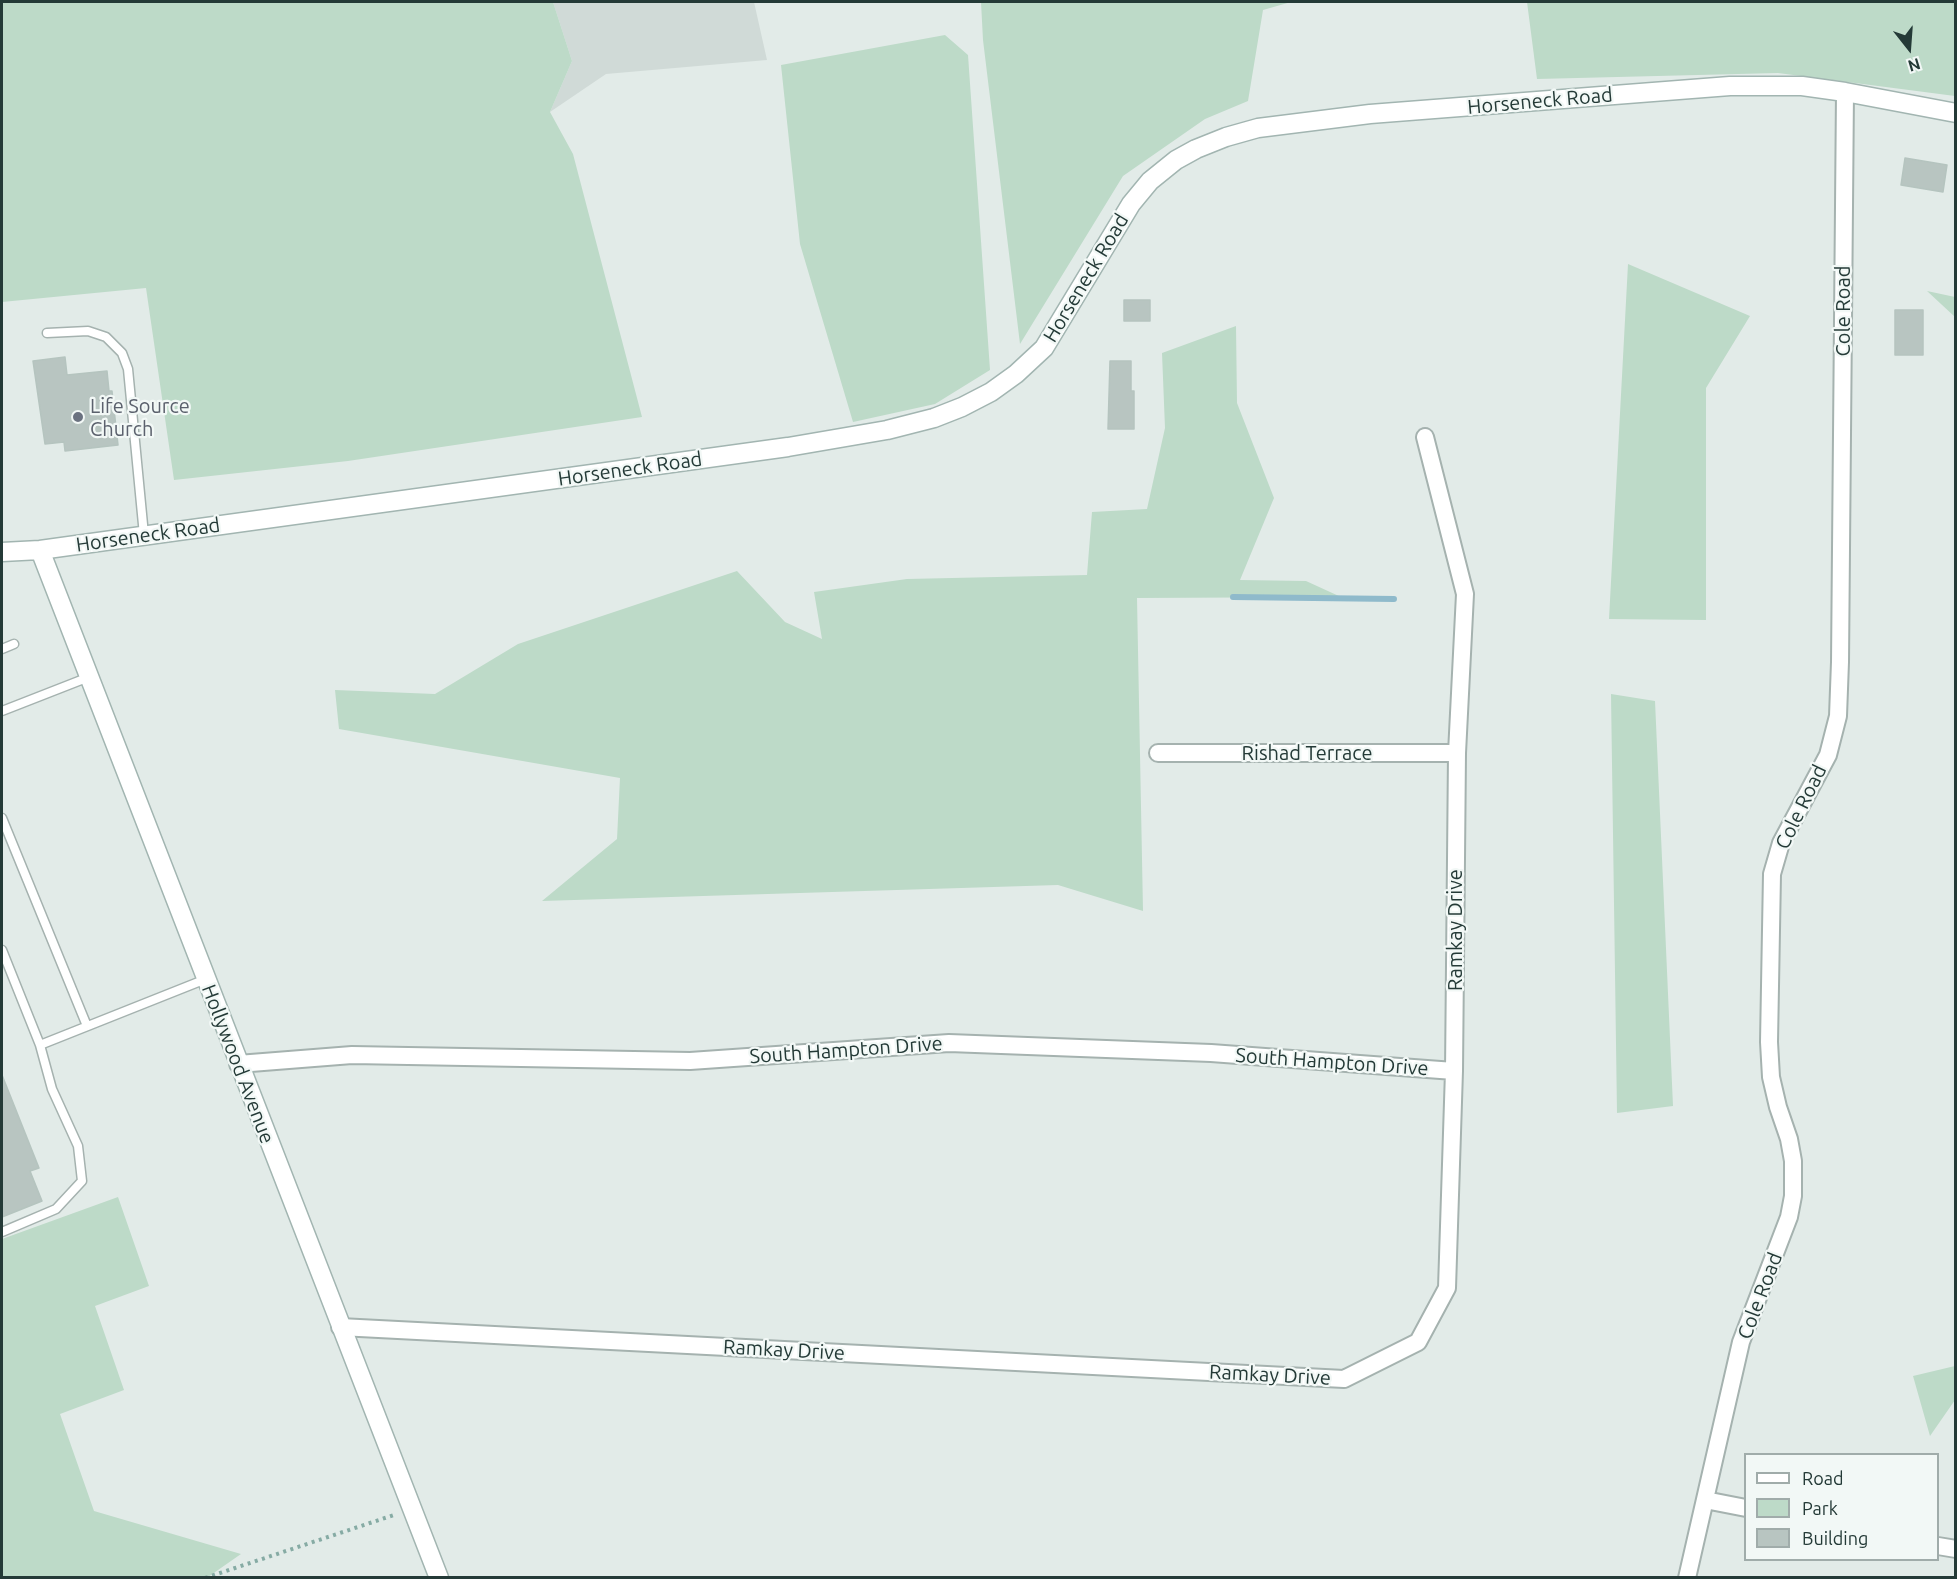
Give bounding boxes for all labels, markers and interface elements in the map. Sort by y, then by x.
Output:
north arrow [1879,18,1939,78]
text: N [1906,55,1923,76]
street label: Horseneck Road [1466,83,1614,119]
street label: Horseneck Road [1038,209,1134,347]
street label: Cole Road [1831,266,1855,356]
place label: Life Source Church [90,394,190,441]
marker: Life Source Church [71,410,85,424]
street label: Horseneck Road [556,447,704,491]
street label: Horseneck Road [74,513,222,557]
street label: Rishad Terrace [1242,741,1372,765]
street label: Cole Road [1770,761,1832,853]
street label: Ramkay Drive [1443,869,1467,991]
street label: Hollywood Avenue [197,981,279,1147]
street label: South Hampton Drive [749,1031,943,1069]
street label: South Hampton Drive [1235,1043,1429,1081]
street label: Cole Road [1733,1249,1787,1343]
street label: Ramkay Drive [723,1335,845,1365]
street label: Ramkay Drive [1209,1360,1331,1390]
legend [1744,1453,1939,1561]
text: Road [1802,1468,1844,1488]
text: Park [1802,1498,1838,1518]
text: Building [1802,1528,1868,1548]

